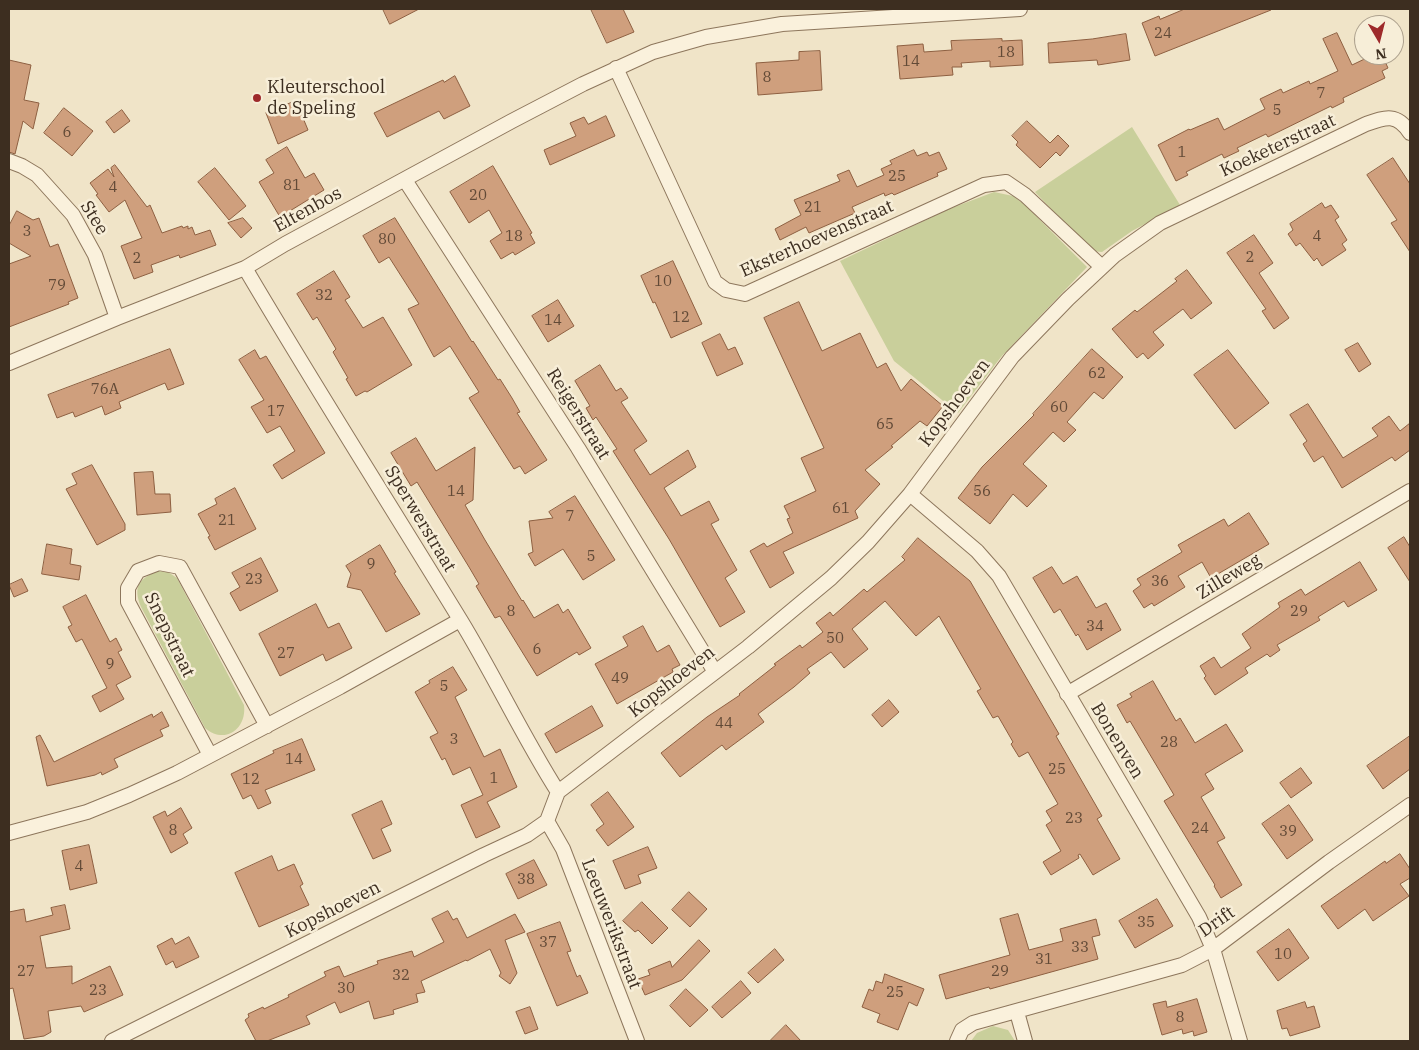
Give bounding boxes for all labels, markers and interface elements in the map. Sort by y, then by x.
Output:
north arrow [1354,15,1404,65]
house number: 24 [1154,25,1172,43]
house number: 18 [997,44,1015,62]
text: N [1374,44,1388,64]
house number: 14 [902,53,920,71]
house number: 8 [763,69,771,87]
place label: Kleuterschool de Speling [267,77,385,120]
house number: 7 [1317,85,1325,103]
marker: Kleuterschool de Speling [251,92,263,104]
house number: 5 [1273,102,1281,120]
street label: Koeketerstraat [1217,110,1339,182]
house number: 6 [63,124,71,142]
house number: 1 [1178,144,1186,162]
house number: 25 [888,168,906,186]
house number: 81 [283,177,301,195]
house number: 4 [109,179,117,197]
street label: Eltenbos [270,183,346,237]
house number: 20 [469,187,487,205]
street label: Eksterhoevenstraat [737,196,897,282]
street label: Stee [75,197,113,239]
house number: 21 [804,199,822,217]
house number: 3 [23,223,31,241]
house number: 18 [505,228,523,246]
house number: 4 [1313,228,1321,246]
house number: 80 [378,231,396,249]
house number: 2 [1246,249,1254,267]
house number: 2 [133,250,141,268]
house number: 10 [654,273,672,291]
house number: 79 [48,277,66,295]
house number: 32 [315,287,333,305]
house number: 12 [672,309,690,327]
house number: 14 [544,312,562,330]
street label: Kopshoeven [915,355,995,451]
street label: Reigerstraat [541,364,615,464]
house number: 62 [1088,365,1106,383]
house number: 76A [91,381,119,399]
house number: 60 [1050,399,1068,417]
house number: 17 [267,403,285,421]
house number: 65 [876,416,894,434]
street label: Sperwerstraat [380,462,460,576]
house number: 14 [447,483,465,501]
house number: 56 [973,483,991,501]
house number: 61 [832,500,850,518]
house number: 7 [566,508,574,526]
house number: 21 [218,512,236,530]
house number: 5 [587,548,595,566]
street label: Zilleweg [1193,549,1265,605]
house number: 9 [367,556,375,574]
house number: 23 [245,571,263,589]
house number: 36 [1151,573,1169,591]
street label: Snepstraat [139,589,199,681]
house number: 8 [507,603,515,621]
house number: 29 [1290,603,1308,621]
house number: 34 [1086,618,1104,636]
house number: 50 [826,630,844,648]
house number: 6 [533,641,541,659]
street label: Kopshoeven [624,641,720,723]
house number: 27 [277,645,295,663]
house number: 9 [106,656,114,674]
house number: 49 [611,670,629,688]
house number: 5 [440,678,448,696]
street label: Bonenven [1086,699,1148,783]
house number: 44 [715,715,733,733]
house number: 3 [450,731,458,749]
house number: 28 [1160,734,1178,752]
house number: 14 [285,751,303,769]
house number: 25 [1048,761,1066,779]
house number: 1 [490,770,498,788]
house number: 12 [242,771,260,789]
house number: 23 [1065,810,1083,828]
house number: 24 [1191,820,1209,838]
house number: 8 [169,822,177,840]
house number: 39 [1279,823,1297,841]
street label: Leeuwerikstraat [576,856,646,992]
house number: 4 [75,858,83,876]
house number: 38 [517,871,535,889]
street label: Kopshoeven [282,877,384,943]
street label: Drift [1195,902,1239,942]
house number: 35 [1137,914,1155,932]
house number: 37 [539,934,557,952]
house number: 33 [1071,939,1089,957]
house number: 10 [1274,946,1292,964]
house number: 31 [1035,951,1053,969]
house number: 27 [17,963,35,981]
house number: 29 [991,963,1009,981]
house number: 32 [392,967,410,985]
house number: 30 [337,980,355,998]
house number: 23 [89,982,107,1000]
house number: 25 [886,984,904,1002]
house number: 8 [1176,1009,1184,1027]

